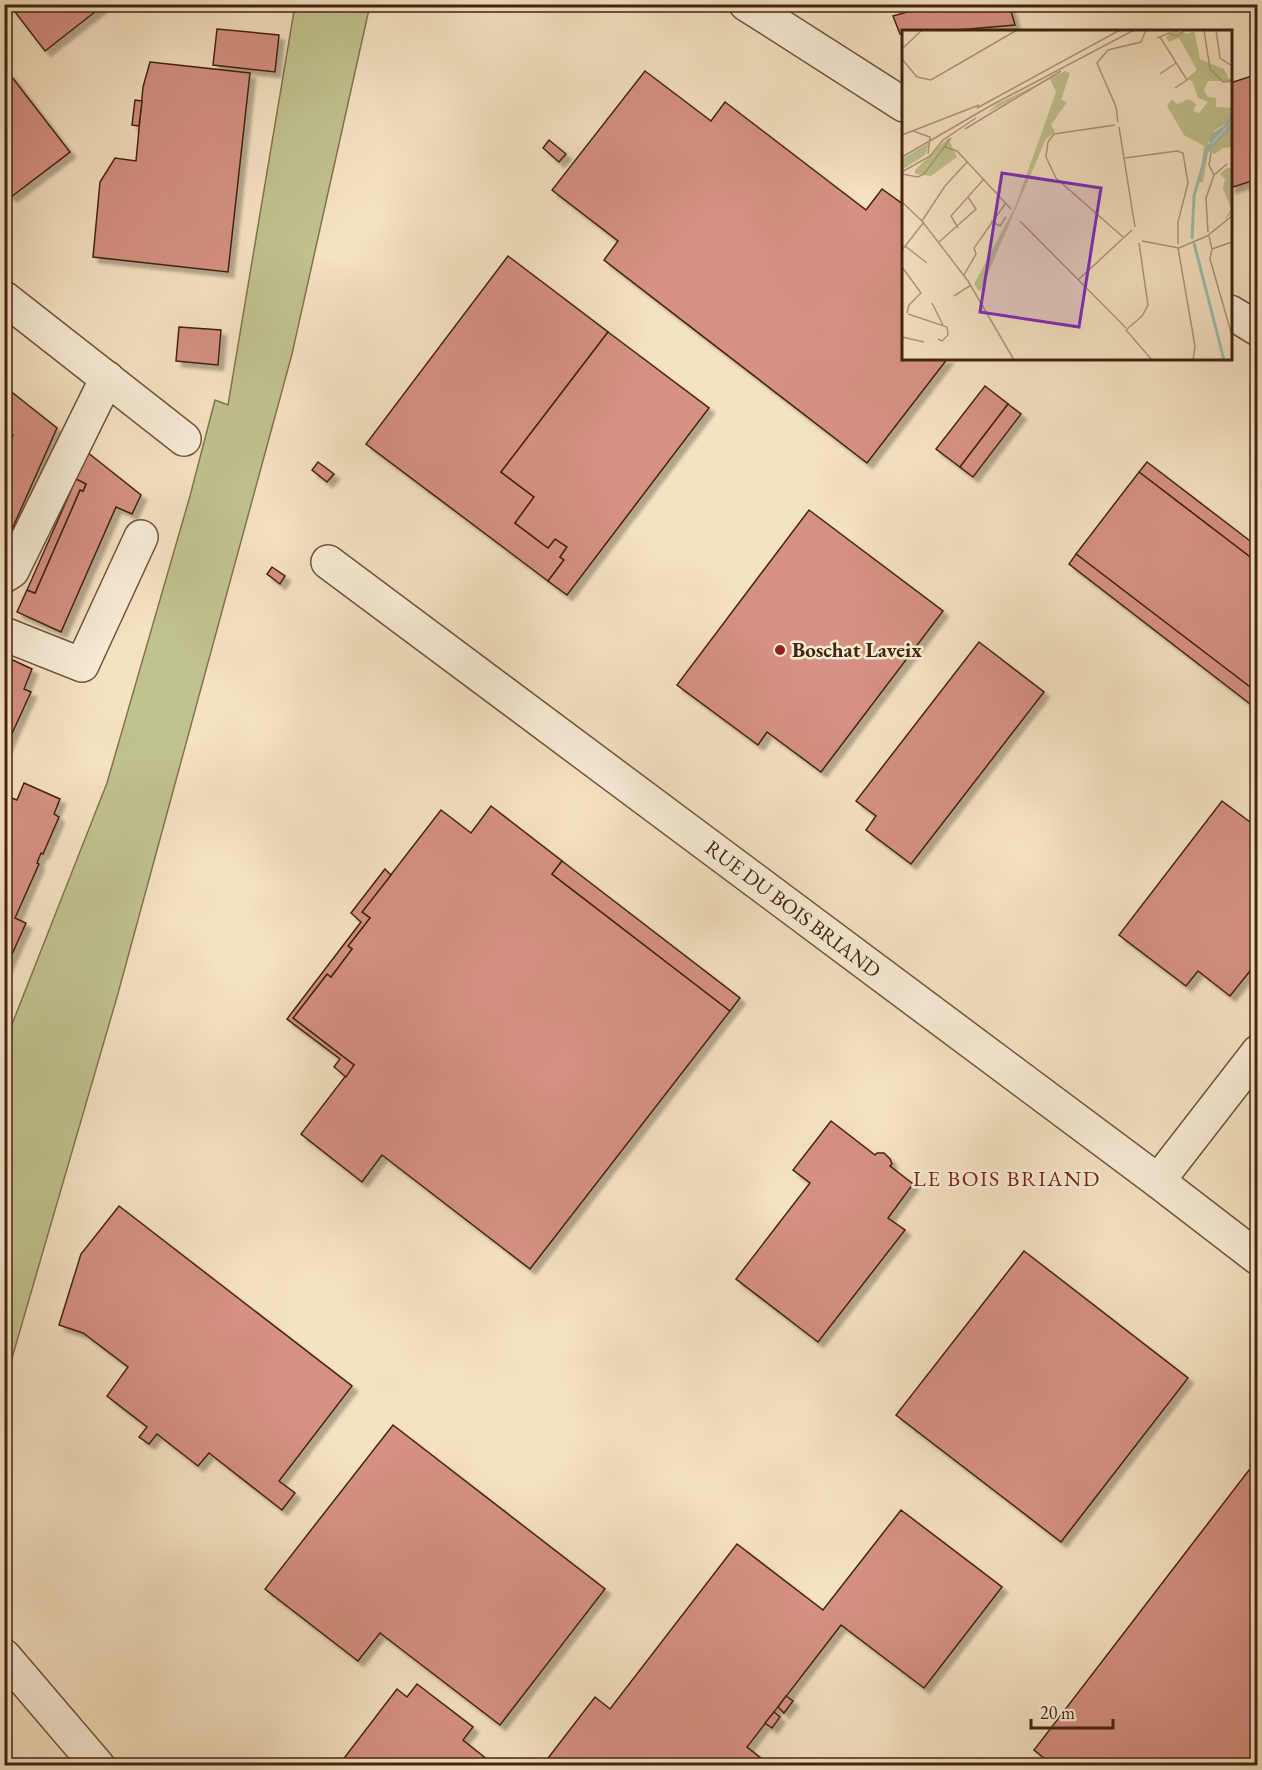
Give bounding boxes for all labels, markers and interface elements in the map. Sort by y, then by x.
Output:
inset map [902,30,1232,360]
place label: Boschat Laveix [792,636,922,663]
marker: Boschat Laveix [773,643,787,657]
street label: RUE DU BOIS BRIAND [700,834,887,984]
district label: LE BOIS BRIAND [913,1164,1101,1193]
scale bar [1031,1692,1114,1730]
text: 20 m [1040,1701,1075,1724]

